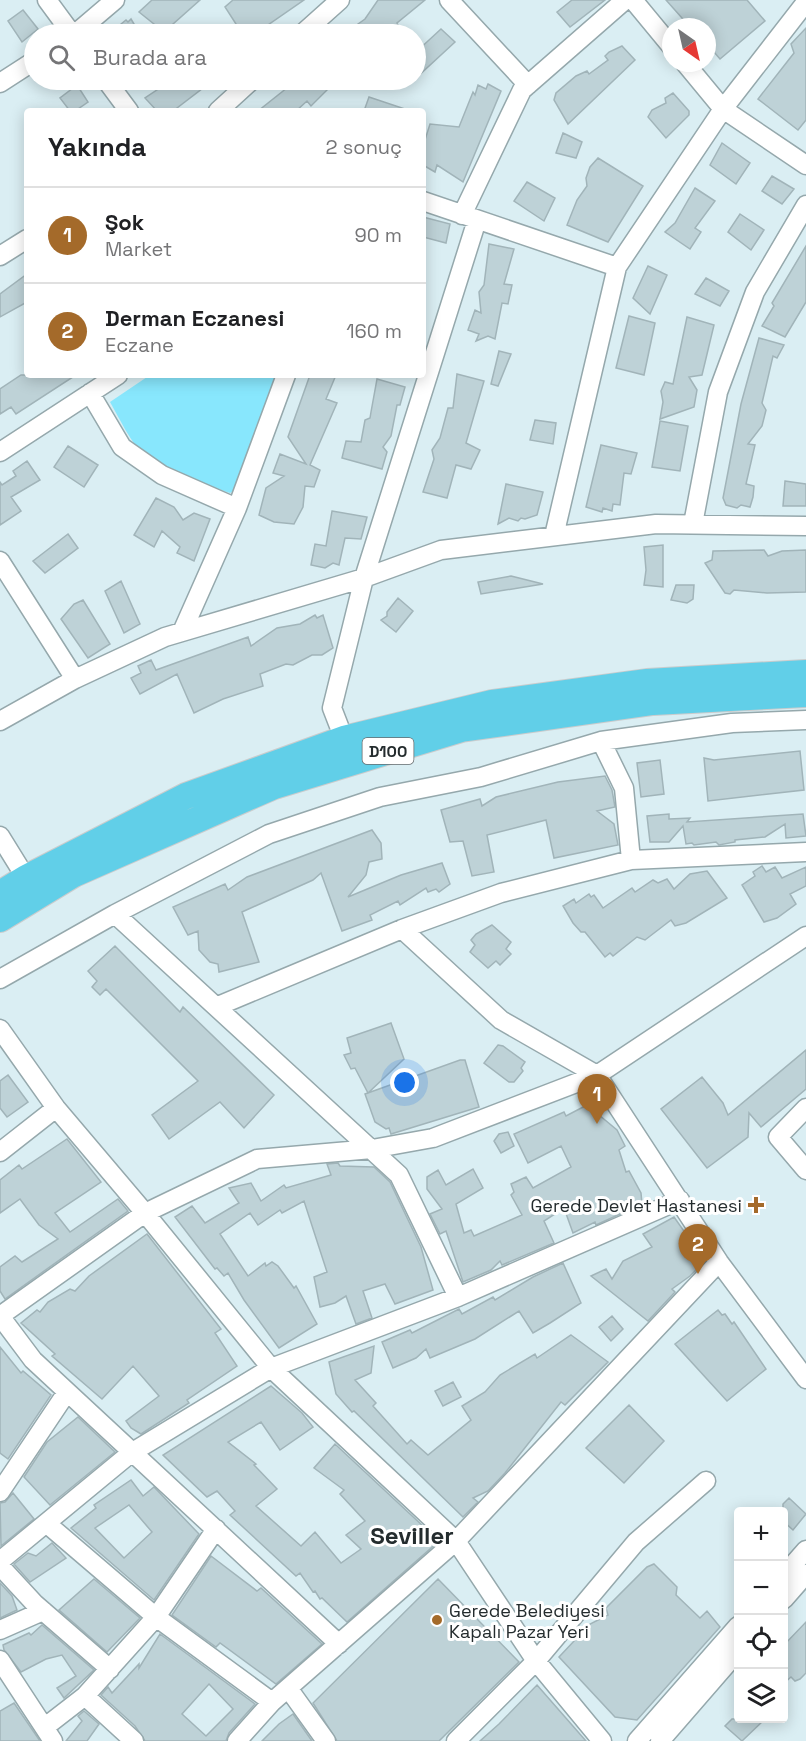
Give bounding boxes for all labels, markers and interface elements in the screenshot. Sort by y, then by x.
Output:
north arrow [662,18,716,72]
search box [24,24,426,90]
icon: search [45,41,78,74]
text: Burada ara [93,43,207,71]
text: Yakında [48,130,146,164]
text: 2 sonuç [326,134,402,160]
text: Şok [105,208,144,236]
text: 1 [63,222,72,248]
text: 90 m [355,222,402,248]
text: Market [105,236,172,262]
text: Derman Eczanesi [105,304,284,332]
text: 2 [62,318,73,344]
text: 160 m [346,318,402,344]
text: Eczane [105,332,174,358]
road number: D100 [362,738,414,764]
your location [390,1068,419,1097]
pin: 1 [578,1074,616,1124]
place label: Gerede Devlet Hastanesi [530,1194,742,1217]
marker: Gerede Devlet Hastanesi [747,1196,765,1214]
pin: 2 [678,1224,718,1274]
map controls [734,1507,788,1723]
button: + [734,1507,788,1561]
district label: Seviller [370,1520,454,1551]
button: − [734,1561,788,1615]
place label: Gerede Belediyesi Kapalı Pazar Yeri [449,1599,605,1643]
marker: Gerede Belediyesi Kapalı Pazar Yeri [430,1613,444,1627]
button: locate [734,1615,788,1669]
button: layers [734,1669,788,1723]

